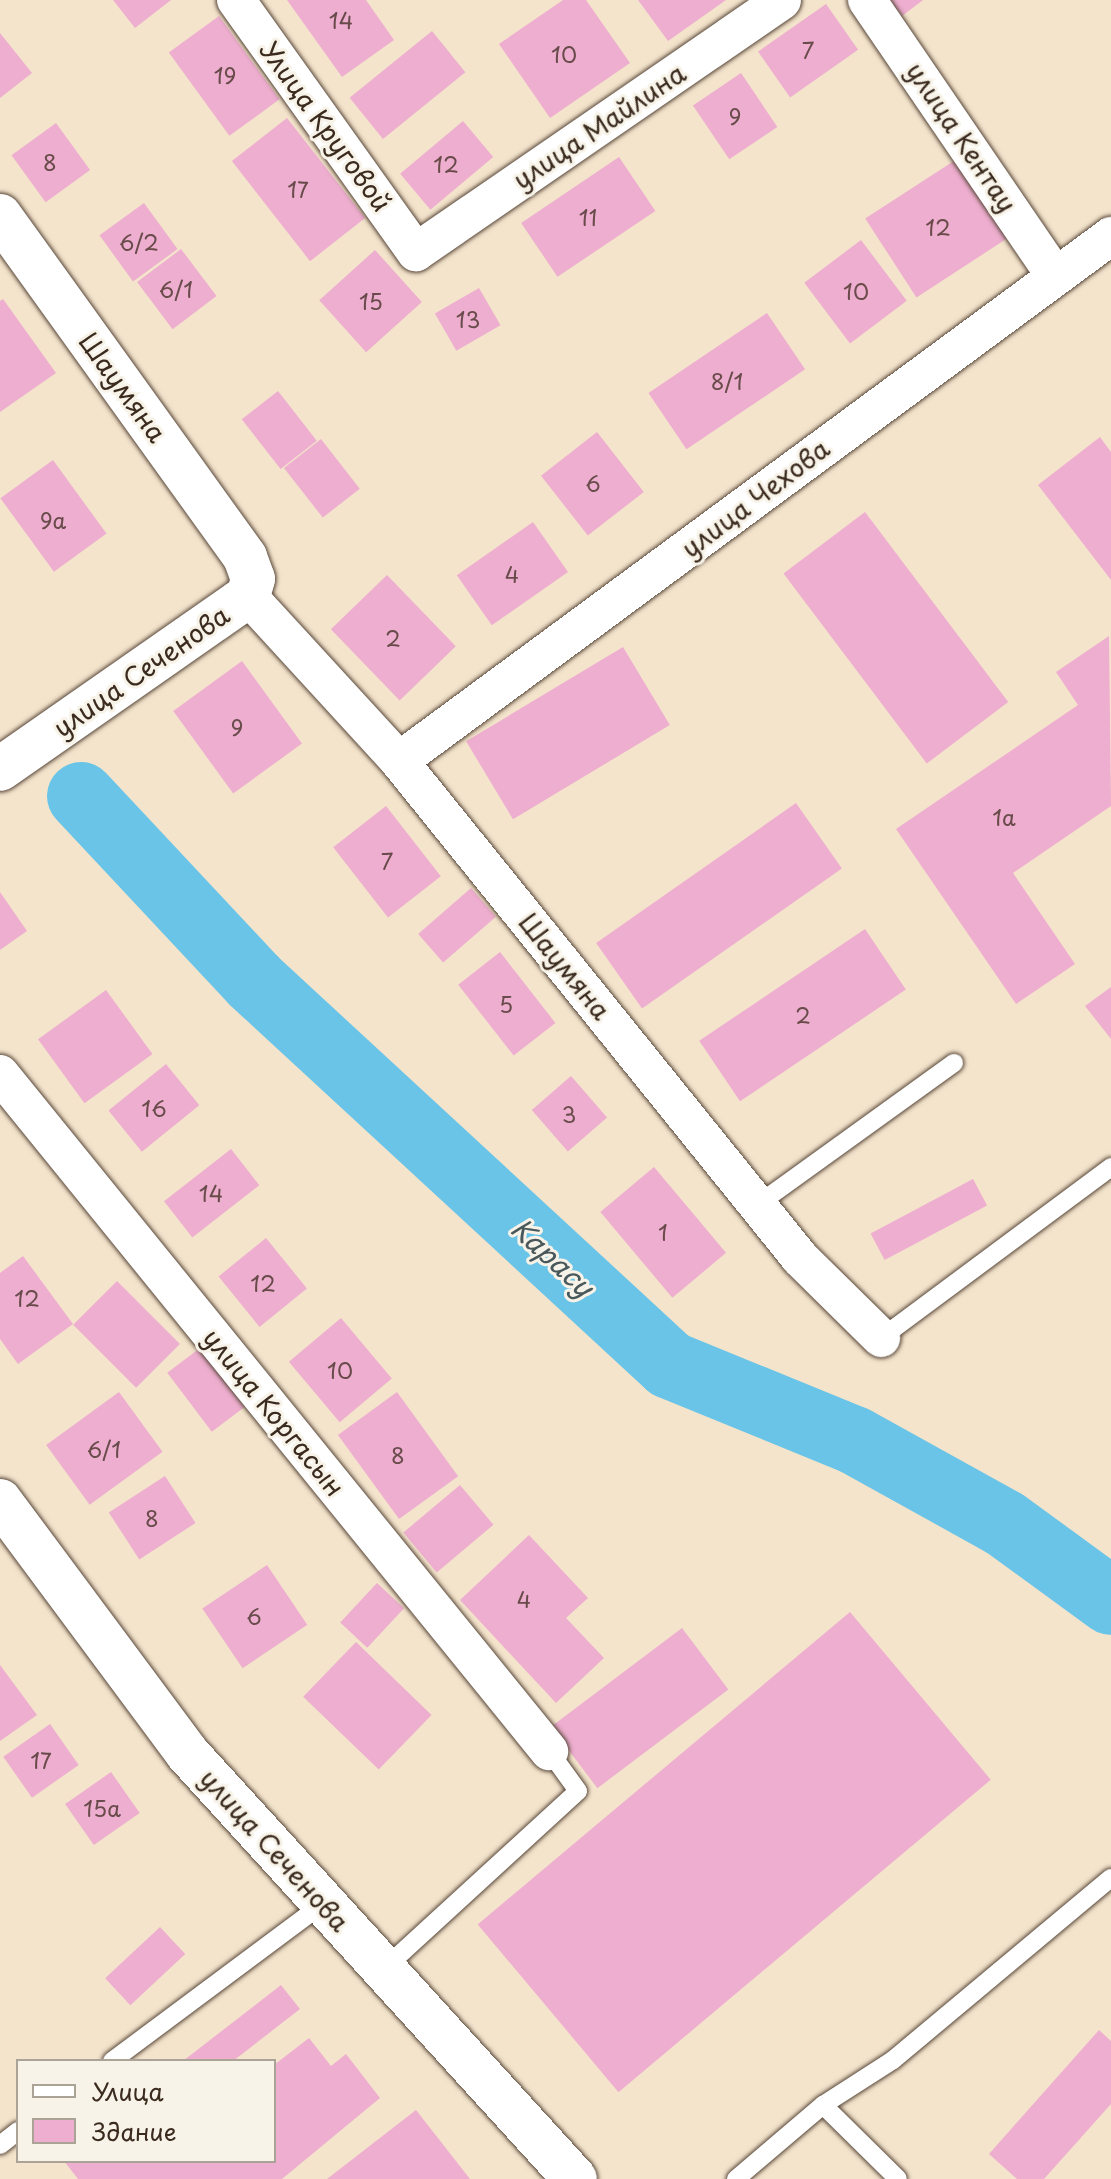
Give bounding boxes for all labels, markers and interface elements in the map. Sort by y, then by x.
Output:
house number: 14 [329,7,353,33]
street label: Улица Круговой [253,34,399,218]
house number: 7 [802,37,814,63]
house number: 10 [551,41,577,67]
street label: улица Майлина [506,56,692,196]
street label: улица Кентау [900,56,1024,218]
house number: 19 [214,62,236,88]
house number: 9 [729,103,741,129]
house number: 8 [43,149,57,175]
house number: 12 [433,151,459,177]
house number: 17 [287,176,309,202]
house number: 11 [579,204,597,230]
house number: 12 [925,214,951,240]
house number: 6/2 [119,229,159,255]
house number: 6/1 [159,276,193,302]
house number: 10 [843,278,869,304]
house number: 15 [359,288,383,314]
house number: 13 [456,306,480,332]
street label: Шаумяна [73,326,173,448]
house number: 8/1 [711,368,743,394]
street label: улица Чехова [674,432,836,564]
house number: 6 [585,470,601,496]
house number: 9а [40,507,66,533]
house number: 4 [505,561,519,587]
street label: улица Сеченова [46,598,236,744]
house number: 2 [385,625,401,651]
house number: 9 [231,714,243,740]
house number: 1а [992,804,1016,830]
house number: 7 [381,848,393,874]
street label: Шаумяна [513,906,617,1026]
house number: 5 [499,991,513,1017]
house number: 2 [795,1002,811,1028]
house number: 16 [141,1095,167,1121]
house number: 3 [562,1101,576,1127]
house number: 14 [199,1180,223,1206]
water label: Карасу [505,1211,601,1303]
house number: 1 [658,1219,668,1245]
house number: 12 [250,1270,276,1296]
house number: 12 [14,1285,40,1311]
street label: улица Коргасын [197,1321,351,1503]
house number: 10 [327,1357,353,1383]
house number: 6/1 [87,1436,121,1462]
house number: 8 [391,1442,405,1468]
house number: 8 [145,1505,159,1531]
house number: 4 [517,1586,531,1612]
house number: 6 [246,1603,262,1629]
house number: 17 [30,1747,52,1773]
street label: улица Сеченова [194,1762,356,1938]
house number: 15а [83,1795,121,1821]
legend [16,2059,276,2163]
text: Улица [92,2073,164,2109]
text: Здание [92,2113,177,2149]

